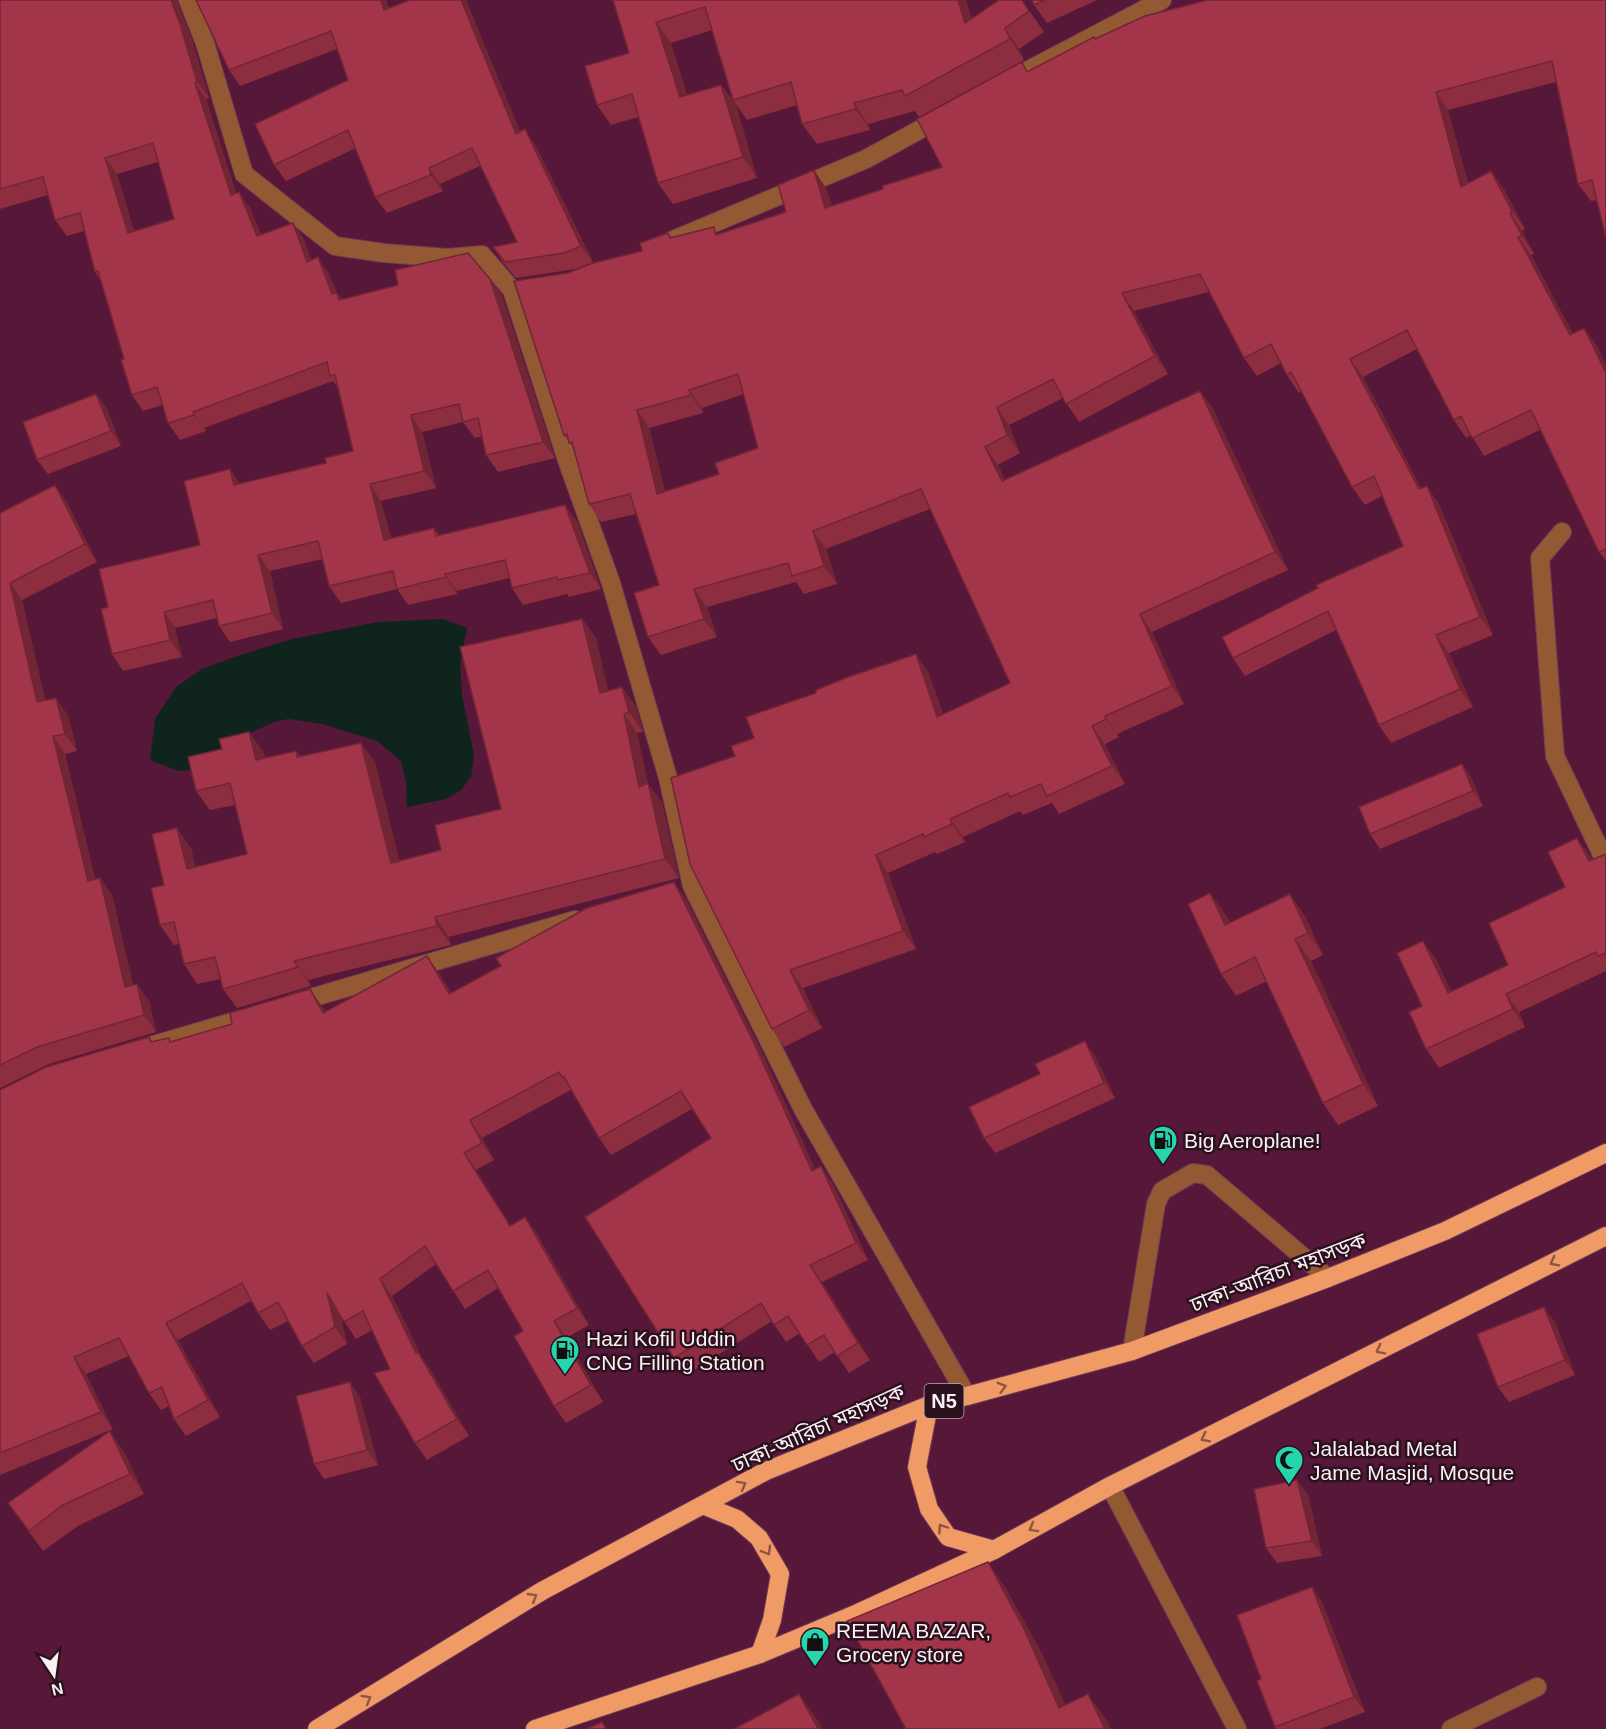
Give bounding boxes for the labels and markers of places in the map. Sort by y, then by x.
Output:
fuel station icon: Big Aeroplane! [1147,1124,1179,1166]
place label: Big Aeroplane! [1184,1129,1321,1152]
place label: Hazi Kofil Uddin CNG Filling Station [586,1327,765,1374]
fuel station icon: Hazi Kofil Uddin CNG Filling Station [549,1334,581,1376]
place label: Jalalabad Metal Jame Masjid, Mosque [1310,1437,1514,1484]
mosque icon: Jalalabad Metal Jame Masjid, Mosque [1273,1444,1305,1486]
place label: REEMA BAZAR, Grocery store [836,1619,991,1666]
shop icon: REEMA BAZAR, Grocery store [799,1626,831,1668]

